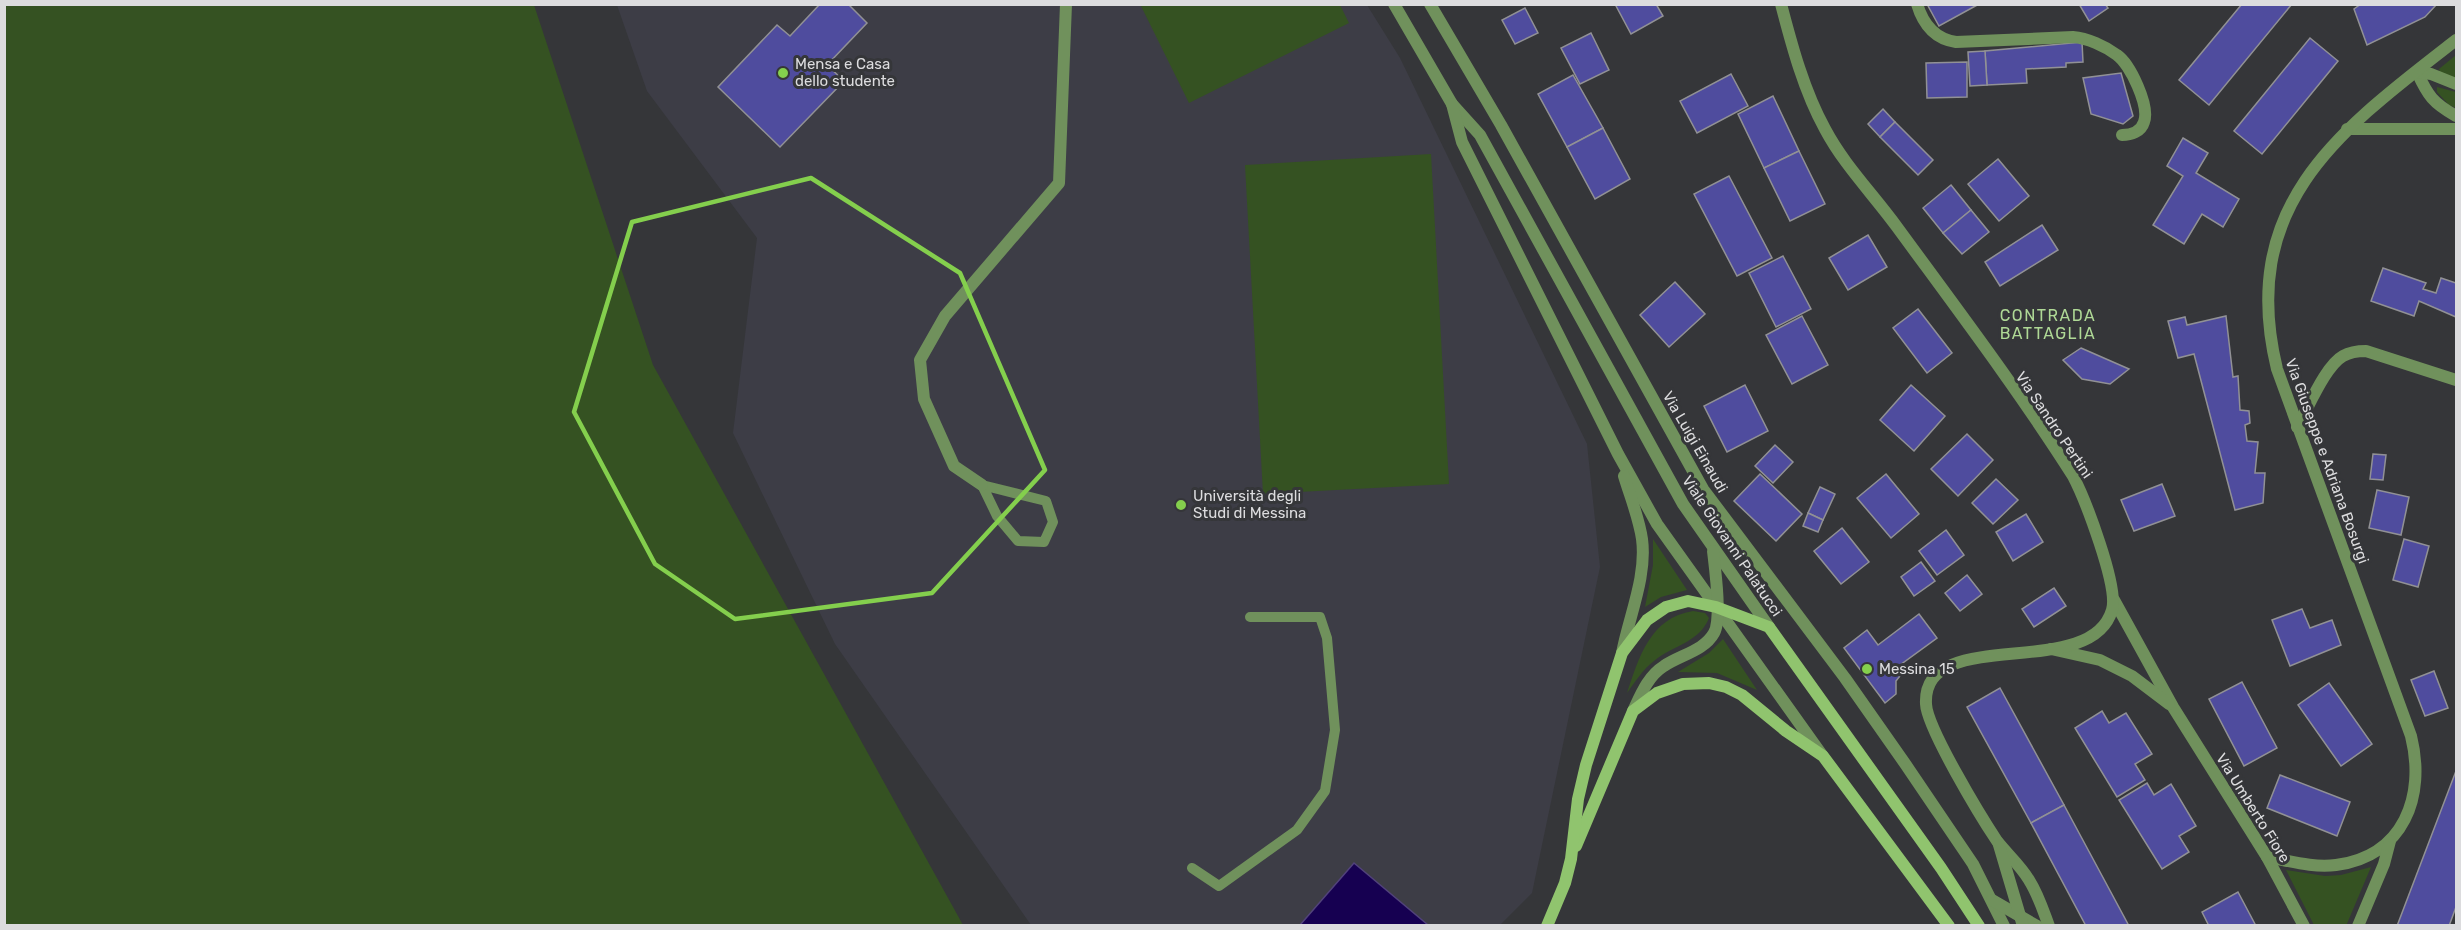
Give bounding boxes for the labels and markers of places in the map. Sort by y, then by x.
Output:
place label: Mensa e Casa dello studente [795,55,895,90]
marker: Mensa e Casa dello studente [776,66,790,80]
place label: Università degli Studi di Messina [1193,487,1306,522]
marker: Università degli Studi di Messina [1174,498,1188,512]
place label: Messina 15 [1879,660,1955,678]
marker: Messina 15 [1860,662,1874,676]

